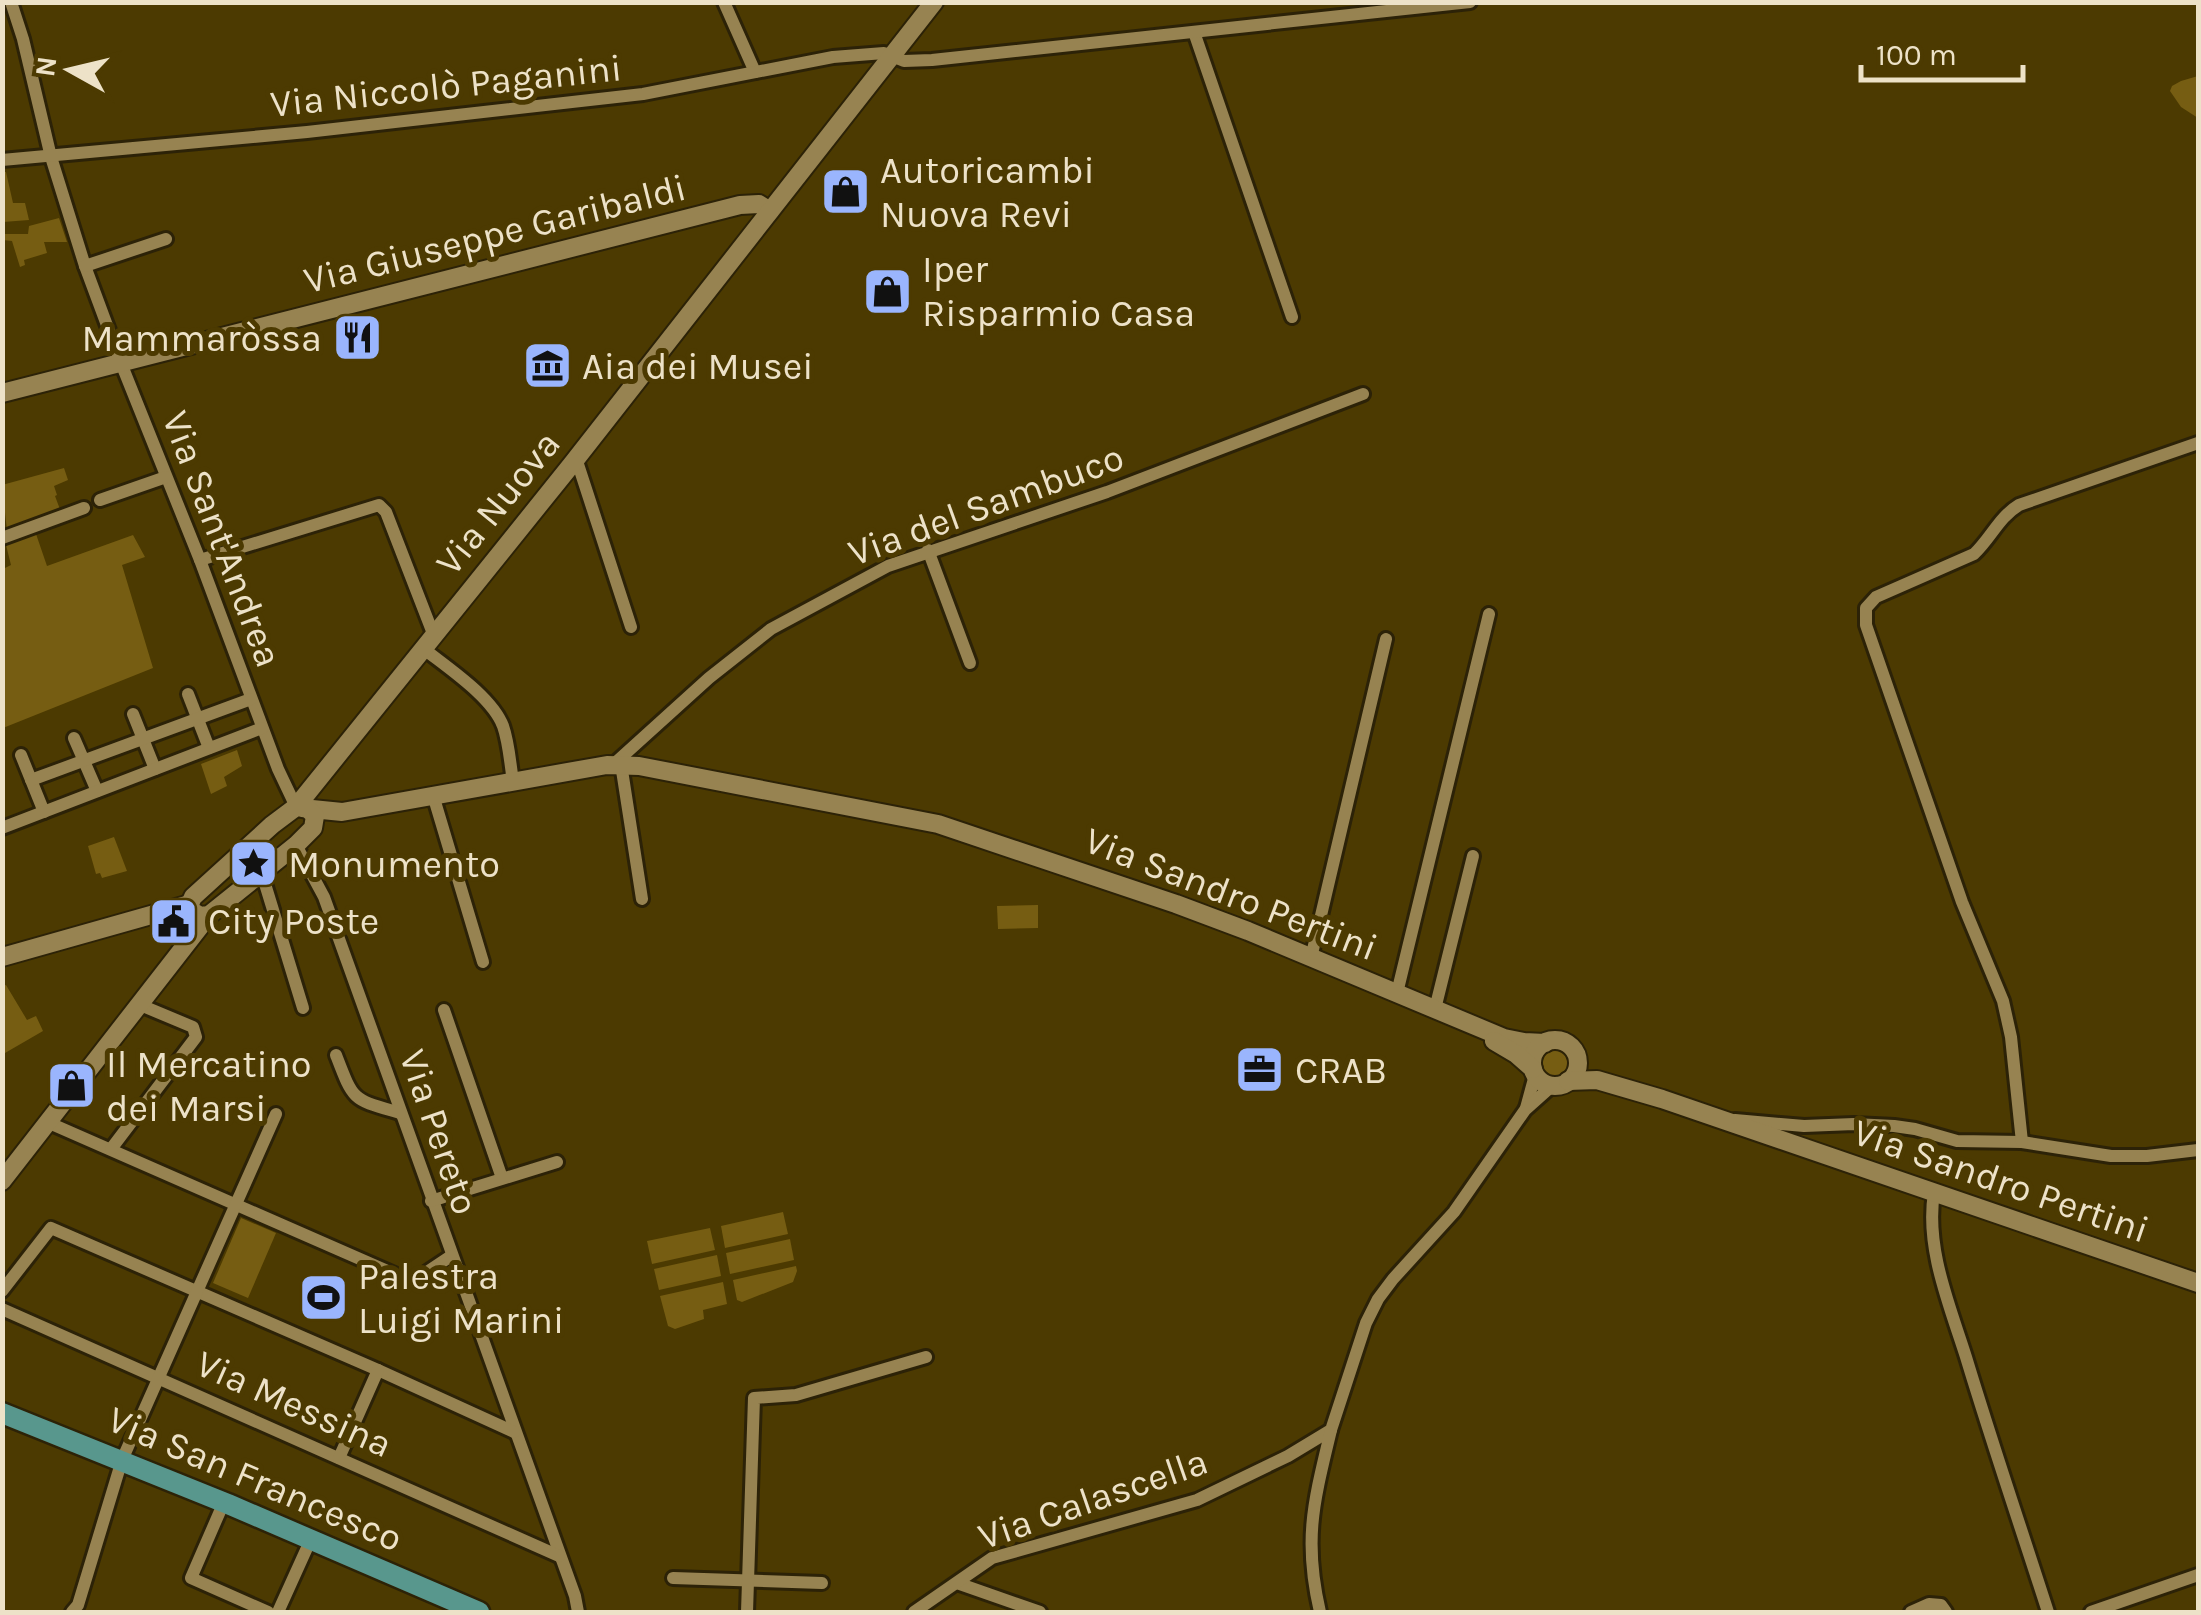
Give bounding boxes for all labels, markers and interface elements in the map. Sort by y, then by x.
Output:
north arrow [20,20,120,120]
scale bar [1861,20,2024,82]
text: 100 m [1876,37,1957,73]
street label: Via Niccolò Paganini [268,45,624,127]
text: N [28,54,63,79]
place label: Autoricambi Nuova Revi [880,148,1095,237]
street label: Via Giuseppe Garibaldi [299,165,691,303]
shop icon: Autoricambi Nuova Revi [819,166,871,218]
place label: Iper Risparmio Casa [922,247,1195,336]
shop icon: Iper Risparmio Casa [861,265,913,317]
restaurant icon: Mammaròssa [331,312,383,364]
place label: Mammaròssa [82,316,322,361]
museum icon: Aia dei Musei [521,340,573,392]
place label: Aia dei Musei [582,344,813,389]
street label: Via Sant'Andrea [153,405,291,673]
street label: Via Nuova [426,422,570,584]
street label: Via del Sambuco [842,434,1130,576]
street label: Via Sandro Pertini [1078,818,1384,970]
place icon: Monumento [227,838,279,890]
place label: Monumento [288,842,500,887]
public building icon: City Poste [147,895,199,947]
place label: City Poste [208,899,379,944]
place label: Il Mercatino dei Marsi [106,1042,312,1131]
street label: Via Pereto [390,1044,488,1220]
office icon: CRAB [1234,1044,1286,1096]
place label: CRAB [1295,1048,1387,1093]
shop icon: Il Mercatino dei Marsi [45,1060,97,1112]
street label: Via Sandro Pertini [1847,1109,2155,1253]
place label: Palestra Luigi Marini [358,1254,564,1343]
sports icon: Palestra Luigi Marini [297,1272,349,1324]
street label: Via Messina [189,1341,399,1467]
street label: Via San Francesco [101,1397,409,1561]
street label: Via Calascella [972,1439,1214,1559]

